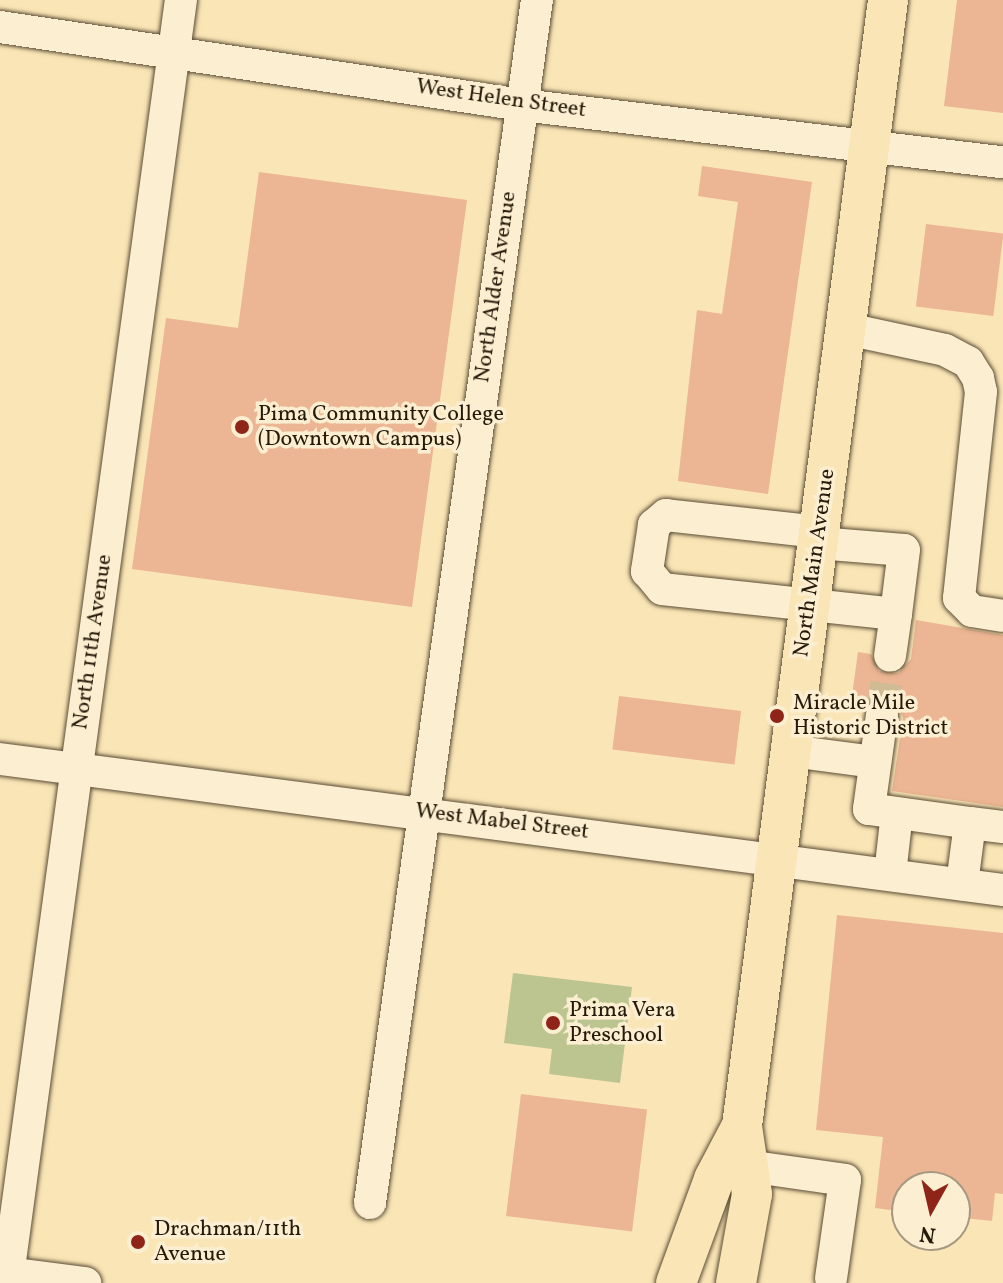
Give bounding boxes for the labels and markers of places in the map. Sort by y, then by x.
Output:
place label: Pima Community College (Downtown Campus) [258,401,505,452]
marker: Pima Community College (Downtown Campus) [233,418,251,436]
place label: Miracle Mile Historic District [793,690,948,742]
marker: Miracle Mile Historic District [768,707,786,725]
place label: Prima Vera Preschool [569,997,676,1048]
marker: Prima Vera Preschool [544,1014,562,1032]
place label: Drachman/11th Avenue [154,1216,301,1268]
marker: Drachman/11th Avenue [129,1233,147,1251]

